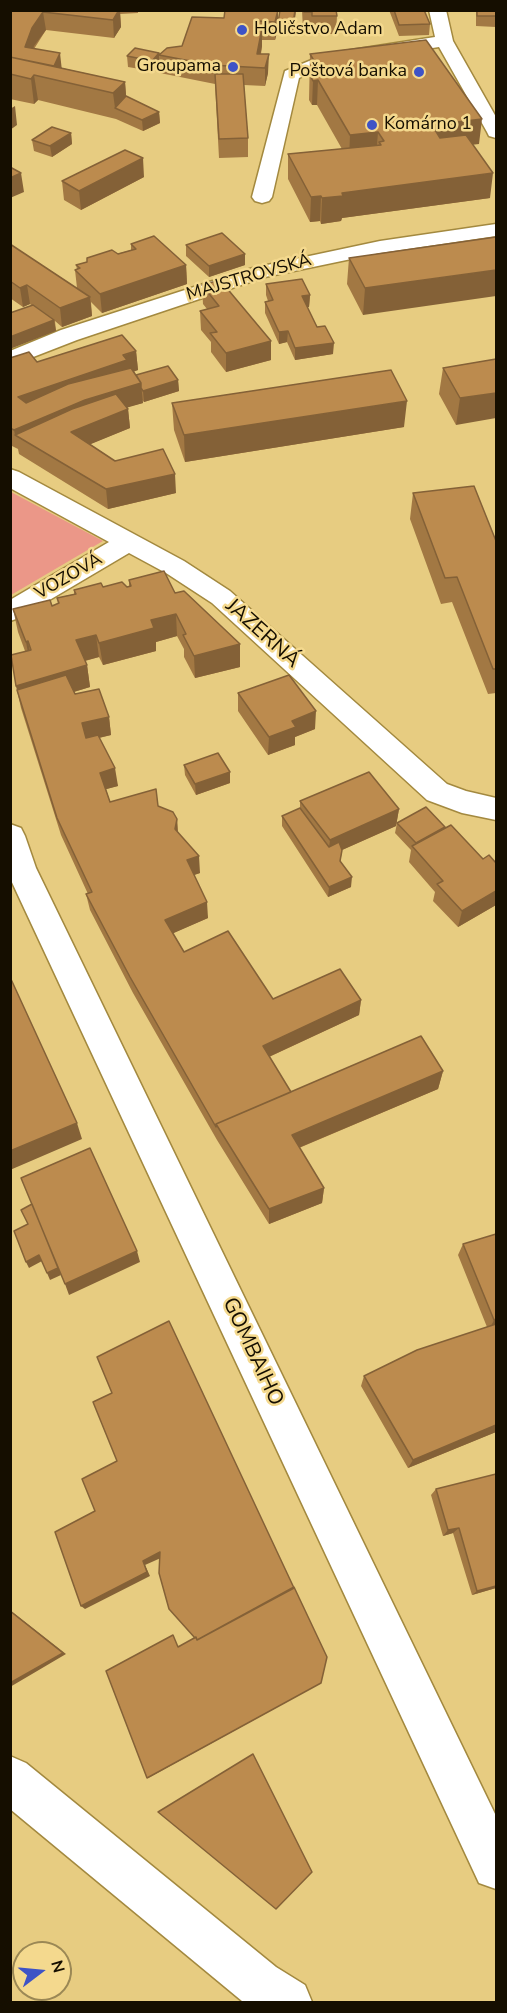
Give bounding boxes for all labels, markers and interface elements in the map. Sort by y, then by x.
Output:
place label: Holičstvo Adam [254,19,383,41]
marker: Holičstvo Adam [235,23,249,37]
place label: Groupama [137,56,221,78]
marker: Groupama [226,60,240,74]
place label: Poštová banka [289,61,407,83]
marker: Poštová banka [412,65,426,79]
place label: Komárno 1 [384,114,472,136]
marker: Komárno 1 [365,118,379,132]
street label: MAJSTROVSKÁ [184,250,314,306]
street label: VOZOVÁ [32,549,106,605]
street label: JAZERNÁ [220,594,304,674]
street label: GOMBAIHO [216,1294,288,1410]
north arrow [12,1941,72,2001]
text: N [45,1958,70,1975]

